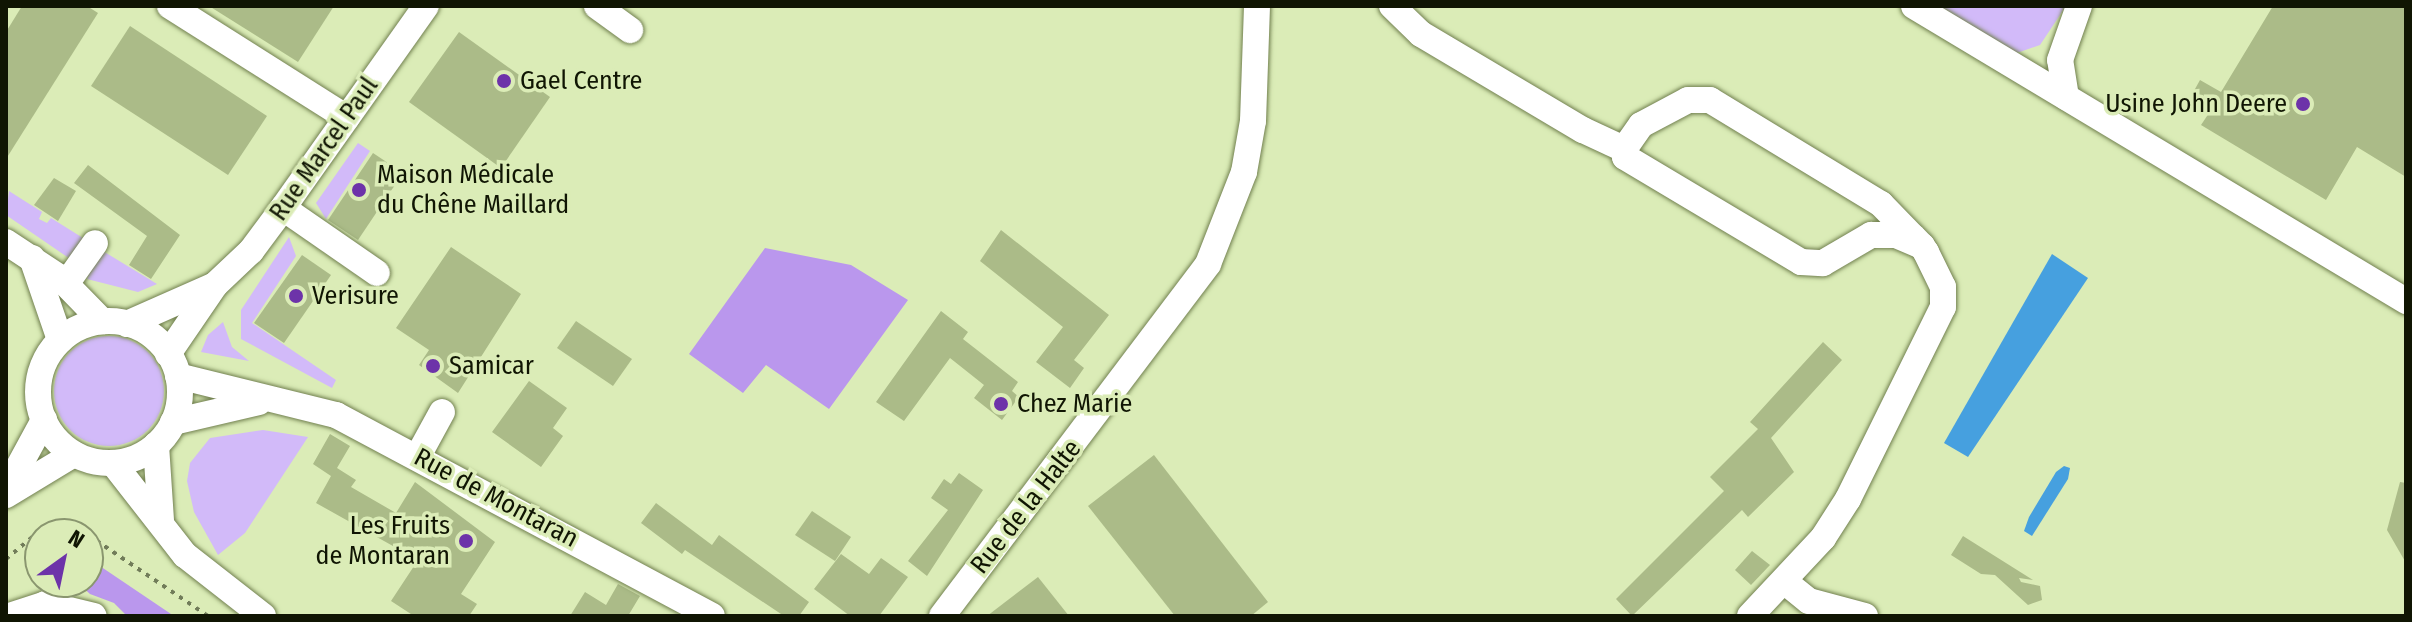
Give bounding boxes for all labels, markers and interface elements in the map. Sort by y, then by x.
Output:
place label: Gael Centre [520,65,642,97]
street label: Rue Marcel Paul [263,71,385,227]
marker: Gael Centre [495,72,513,90]
place label: Usine John Deere [2105,88,2287,120]
marker: Usine John Deere [2294,95,2312,113]
place label: Maison Médicale du Chêne Maillard [377,159,569,220]
marker: Maison Médicale du Chêne Maillard [348,179,370,201]
place label: Verisure [312,280,399,312]
marker: Verisure [287,287,305,305]
place label: Samicar [449,350,534,382]
marker: Samicar [424,357,442,375]
place label: Chez Marie [1017,388,1132,420]
marker: Chez Marie [992,395,1010,413]
street label: Rue de la Halte [964,434,1088,580]
street label: Rue de Montaran [409,442,583,554]
place label: Les Fruits de Montaran [315,510,450,572]
north arrow [24,518,104,598]
text: N [63,524,89,554]
marker: Les Fruits de Montaran [457,532,475,550]

